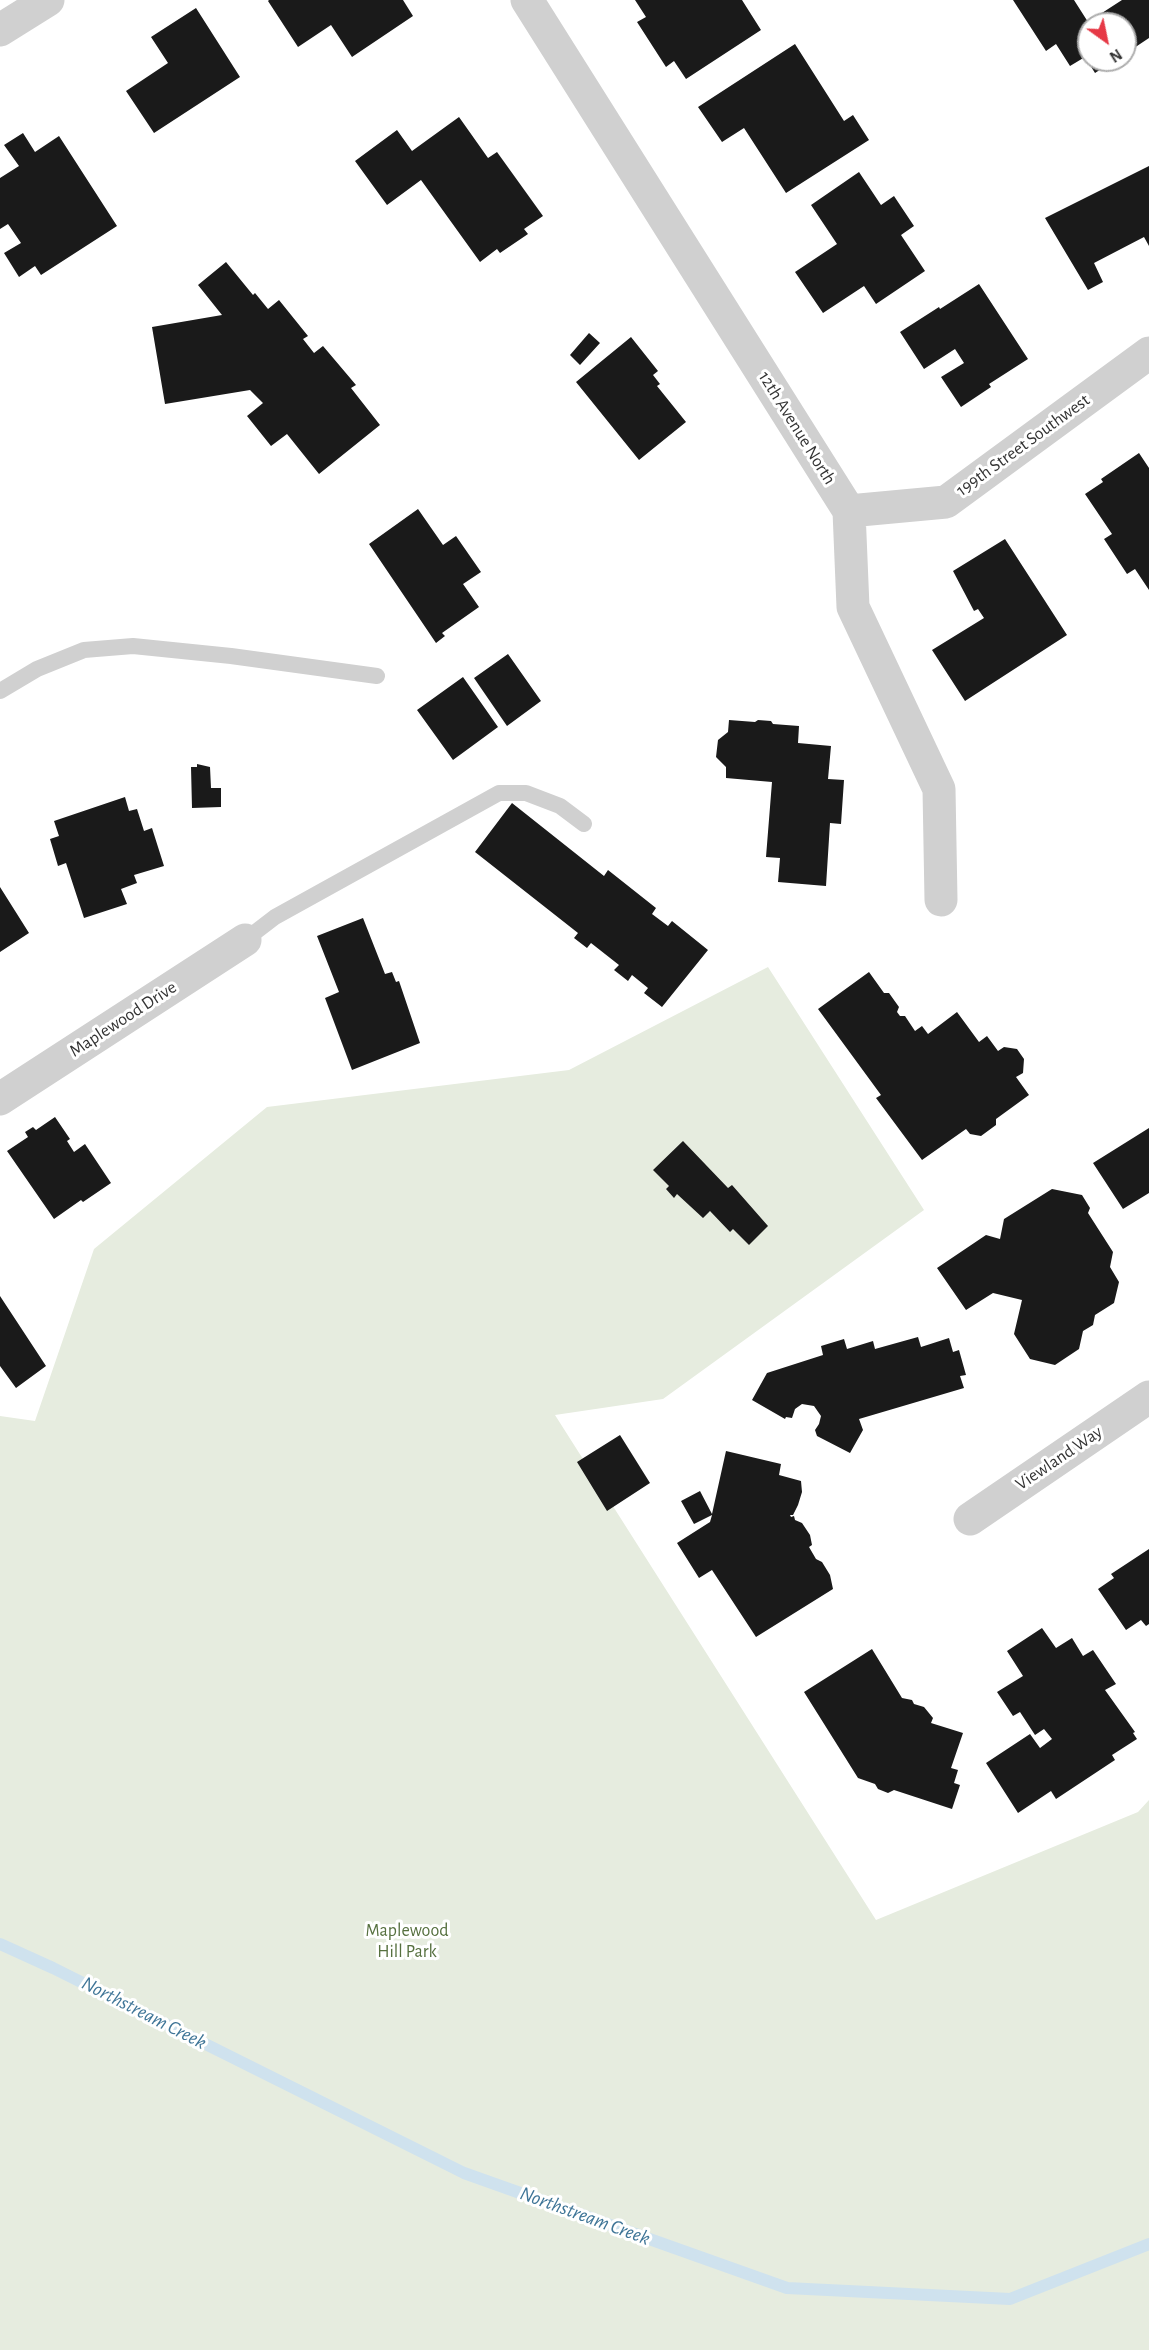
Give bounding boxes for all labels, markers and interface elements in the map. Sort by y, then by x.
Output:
north arrow [1077,12,1137,72]
text: N [1107,46,1125,65]
street label: 12th Avenue North [754,367,840,489]
street label: 199th Street Southwest [952,389,1094,501]
street label: Maplewood Drive [65,976,181,1062]
street label: Viewland Way [1012,1421,1106,1495]
park label: Maplewood Hill Park [365,1920,449,1962]
water label: Northstream Creek [78,1971,210,2055]
water label: Northstream Creek [517,2181,653,2251]

